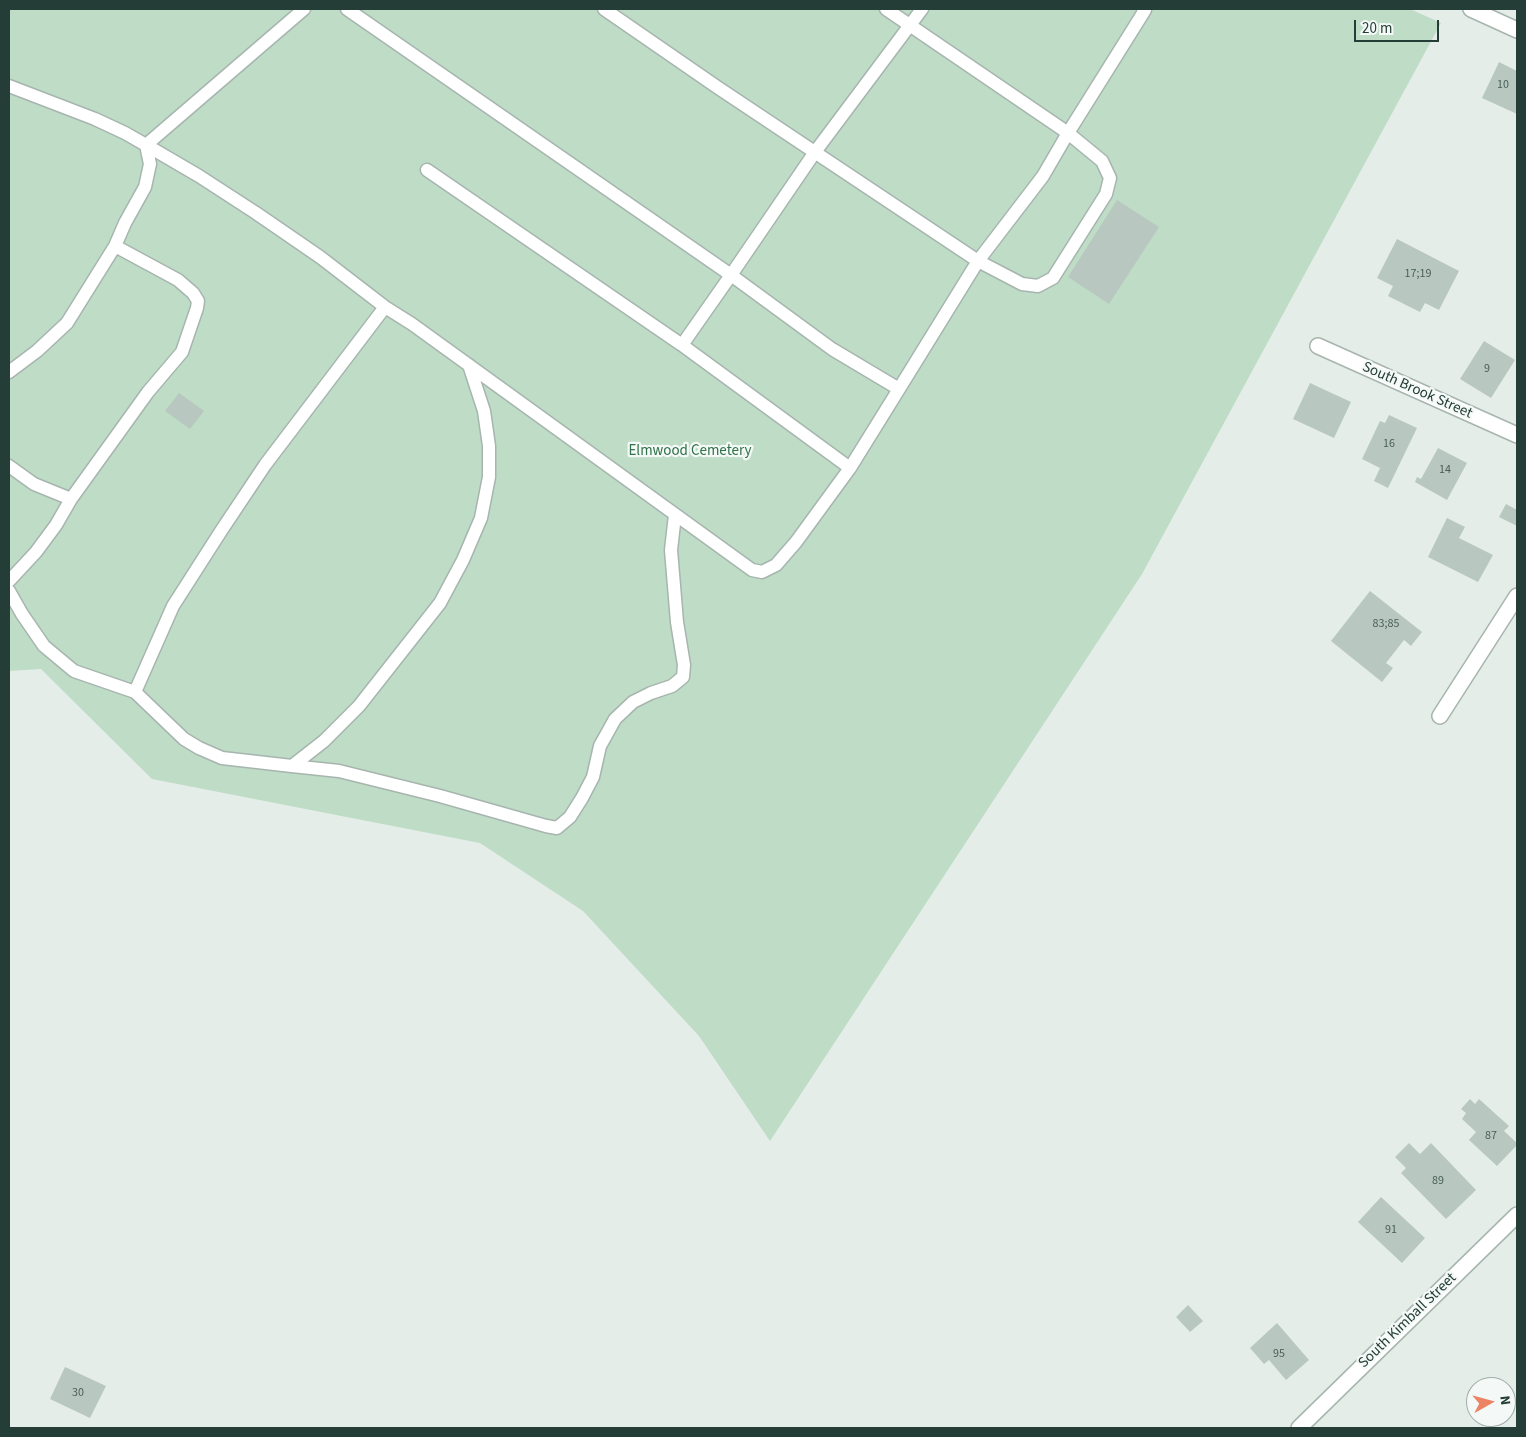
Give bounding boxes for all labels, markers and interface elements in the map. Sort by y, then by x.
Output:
scale bar [1356,10,1441,42]
text: 20 m [1362,18,1392,39]
house number: 10 [1497,78,1509,92]
house number: 17;19 [1405,267,1431,281]
street label: South Brook Street [1359,359,1475,423]
house number: 9 [1484,362,1490,376]
house number: 16 [1383,437,1395,451]
park label: Elmwood Cemetery [628,443,752,461]
house number: 14 [1439,463,1451,477]
house number: 83;85 [1373,617,1399,631]
house number: 87 [1485,1129,1497,1143]
house number: 89 [1432,1174,1444,1188]
house number: 91 [1385,1223,1397,1237]
street label: South Kimball Street [1355,1270,1461,1372]
house number: 95 [1273,1347,1285,1361]
north arrow [1466,1377,1516,1427]
house number: 30 [72,1386,84,1400]
text: N [1494,1394,1515,1406]

